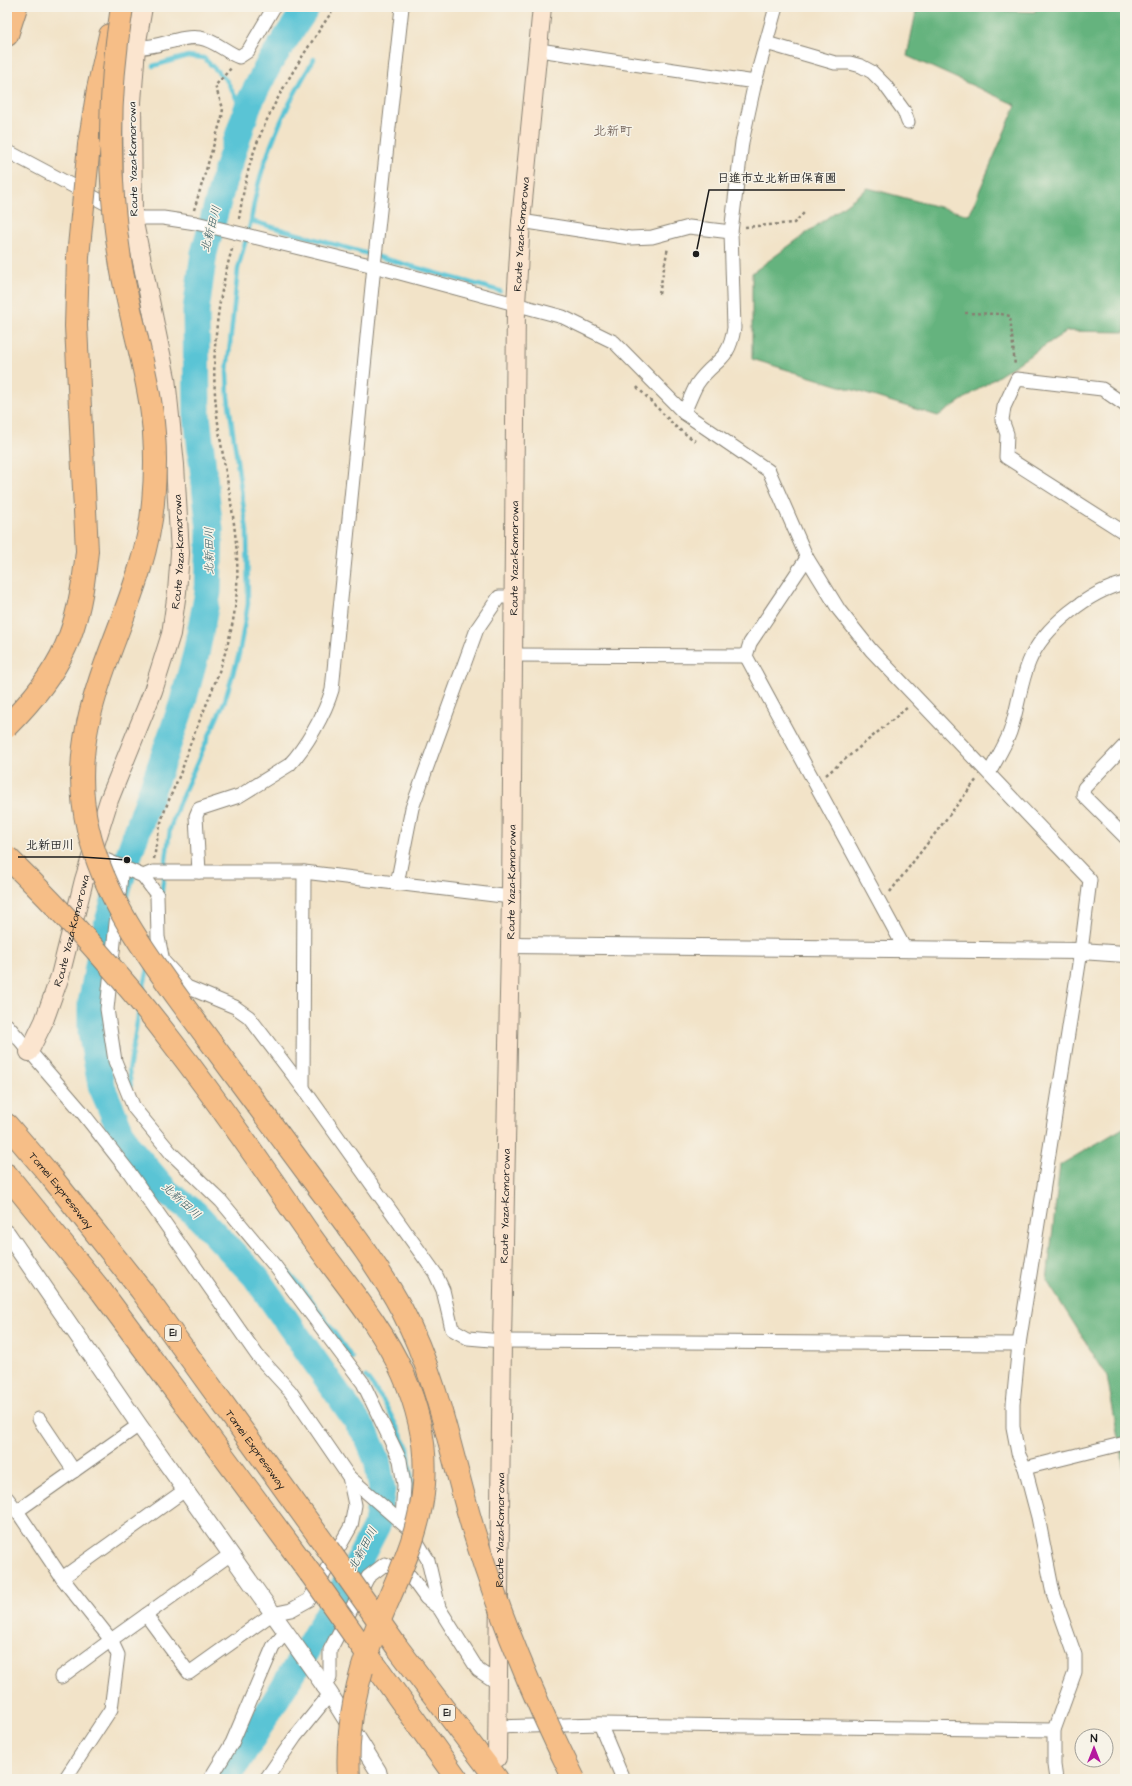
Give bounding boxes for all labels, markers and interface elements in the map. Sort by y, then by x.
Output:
street label: Route Yaza-Komorowa [124,101,141,216]
district label: 北新町 [593,122,633,140]
callout: 日進市立北新田保育園 [709,166,845,190]
text: 日進市立北新田保育園 [717,170,837,187]
street label: Route Yaza-Komorowa [509,176,533,292]
water label: 北新田川 [197,204,225,254]
street label: Route Yaza-Komorowa [167,494,188,610]
street label: Route Yaza-Komorowa [506,500,522,616]
water label: 北新田川 [201,527,218,575]
street label: Route Yaza-Komorowa [503,824,519,940]
callout: 北新田川 [18,833,82,857]
text: 北新田川 [26,837,74,854]
street label: Route Yaza-Komorowa [49,872,93,989]
street label: Route Yaza-Komorowa [496,1148,513,1264]
street label: Tomei Expressway [26,1149,97,1233]
water label: 北新田川 [157,1179,205,1223]
road number: E1 [165,1325,181,1341]
street label: Tomei Expressway [222,1406,290,1493]
street label: Route Yaza-Komorowa [492,1472,508,1588]
water label: 北新田川 [344,1524,382,1574]
road number: E1 [439,1705,455,1721]
north arrow [1074,1728,1114,1768]
text: N [1091,1731,1098,1746]

